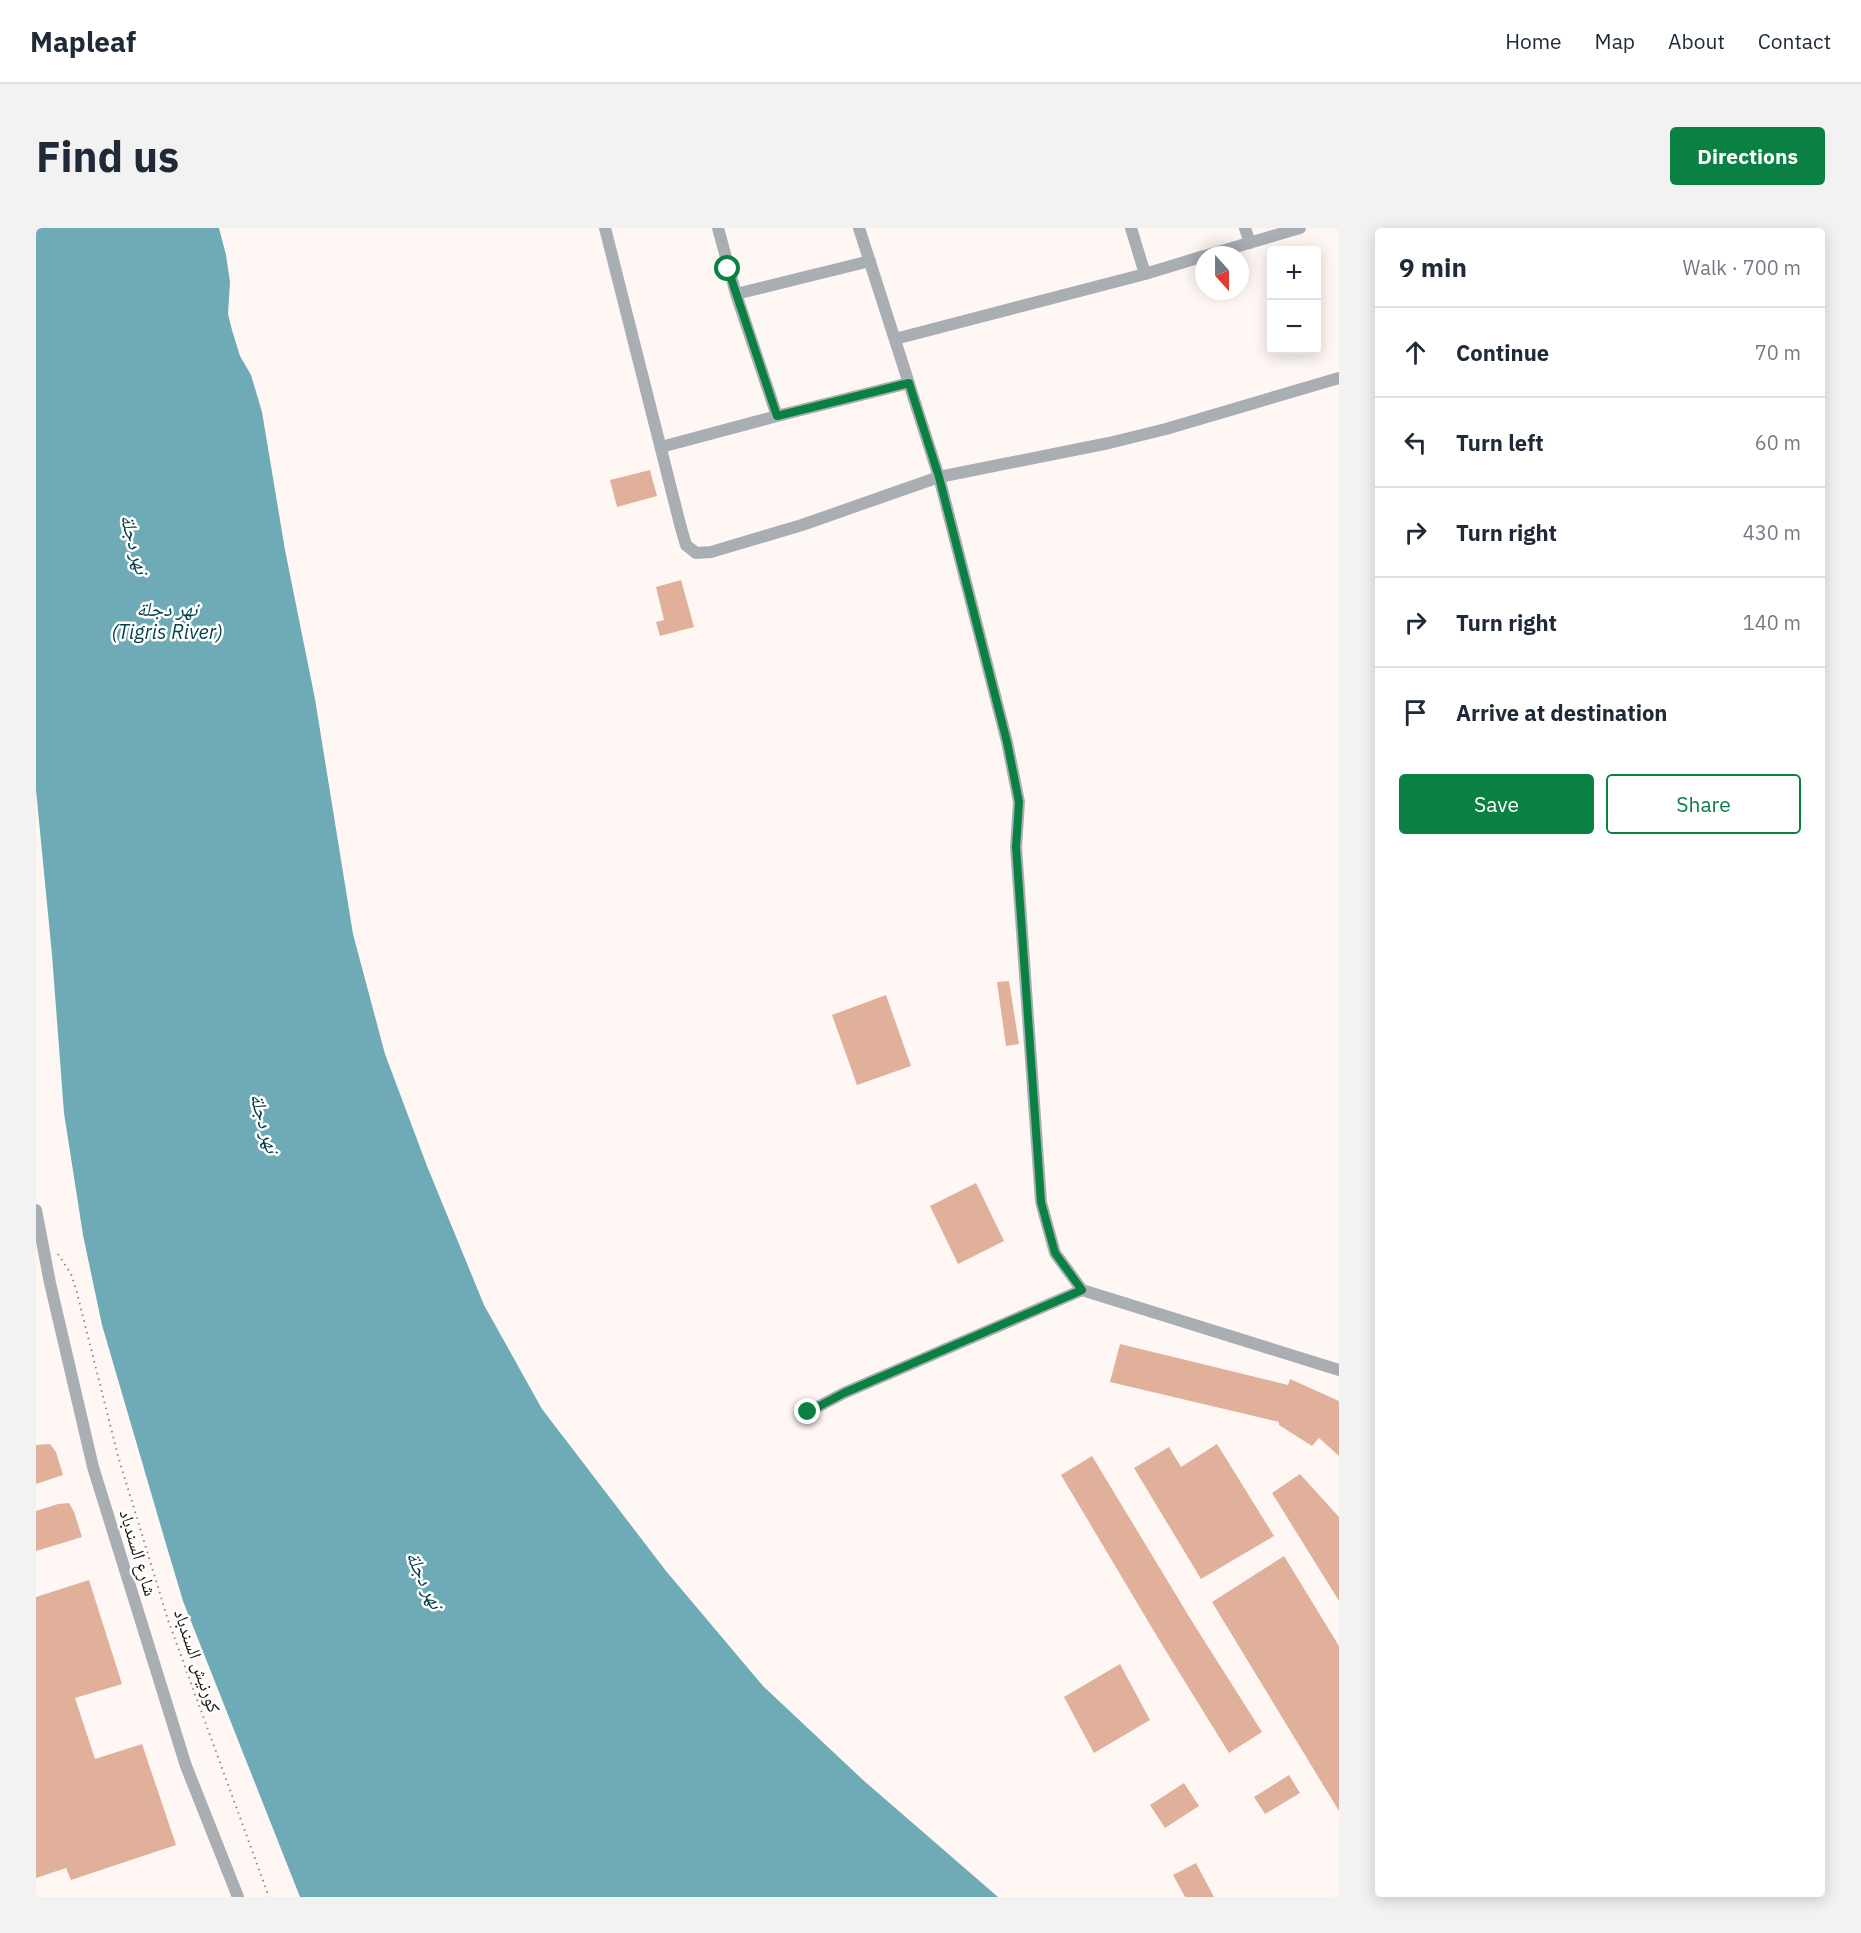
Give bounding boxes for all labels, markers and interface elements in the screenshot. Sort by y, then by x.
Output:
text: Mapleaf [30,23,136,60]
text: Home [1505,27,1562,55]
text: Map [1595,27,1635,55]
text: About [1668,27,1725,55]
text: Contact [1758,27,1831,55]
button: Directions [1670,127,1825,185]
text: Find us [36,129,179,184]
north arrow [1195,246,1249,300]
map controls [1267,246,1321,354]
button: + [1267,246,1321,300]
text: 9 min [1399,250,1467,284]
text: Walk · 700 m [1683,254,1801,281]
route start [714,255,740,281]
button: − [1267,300,1321,354]
icon: ahead [1399,336,1432,369]
text: Continue [1456,338,1549,367]
text: 70 m [1755,339,1801,366]
icon: left [1399,426,1432,459]
text: Turn left [1456,428,1544,457]
text: 60 m [1755,429,1801,456]
water label: نهر دجلة [115,511,157,579]
icon: right [1399,516,1432,549]
text: Turn right [1456,518,1557,547]
text: 430 m [1743,519,1801,546]
water label: نهر دجلة (Tigris River) [111,595,223,645]
icon: right [1399,606,1432,639]
text: Turn right [1456,608,1557,637]
text: 140 m [1743,609,1801,636]
icon: arrive [1399,696,1432,729]
text: Arrive at destination [1456,698,1667,727]
button: Save [1399,774,1594,834]
button: Share [1606,774,1801,834]
water label: نهر دجلة [244,1090,288,1159]
route end [794,1398,820,1424]
street label: شارع السندباد [114,1507,163,1599]
water label: نهر دجلة [400,1546,452,1616]
street label: كورنيش السندباد [169,1606,226,1716]

